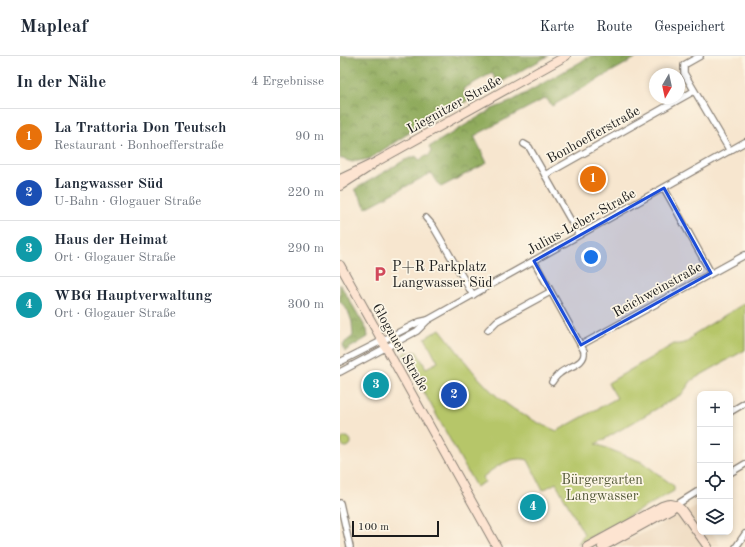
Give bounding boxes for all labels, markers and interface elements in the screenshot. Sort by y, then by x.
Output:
text: Mapleaf [20,18,88,37]
text: Karte [540,20,574,34]
text: Route [596,20,632,34]
text: Gespeichert [654,20,725,34]
north arrow [649,68,685,104]
street label: Liegnitzer Straße [405,73,504,137]
text: In der Nähe [16,74,106,91]
text: 4 Ergebnisse [251,75,324,88]
street label: Bonhoefferstraße [545,104,642,166]
text: La Trattoria Don Teutsch [54,121,226,136]
text: 1 [25,130,33,143]
text: 90 m [295,130,324,143]
text: Restaurant · Bonhoefferstraße [54,139,224,152]
pin: 1 [580,164,606,194]
text: Langwasser Süd [54,177,163,192]
text: 2 [25,186,33,199]
text: 220 m [287,186,324,199]
street label: Julius-Leber-Straße [525,186,638,258]
text: U-Bahn · Glogauer Straße [54,195,201,208]
text: Haus der Heimat [54,233,168,248]
text: 3 [25,242,33,255]
text: 290 m [287,242,324,255]
your location [581,247,601,267]
text: Ort · Glogauer Straße [54,251,176,264]
place label: P+R Parkplatz Langwasser Süd [392,260,492,290]
street label: Reichweinstraße [611,260,704,320]
parking icon: P+R Parkplatz Langwasser Süd [371,265,389,283]
text: WBG Hauptverwaltung [54,289,212,304]
text: 4 [25,298,33,311]
text: 300 m [287,298,324,311]
street label: Glogauer Straße [369,301,431,394]
text: Ort · Glogauer Straße [54,307,176,320]
pin: 3 [363,370,389,400]
pin: 2 [441,380,467,410]
map controls [697,391,733,535]
button: + [697,391,733,427]
button: − [697,427,733,463]
button: locate [697,463,733,499]
park label: Bürgergarten Langwasser [561,473,643,503]
pin: 4 [520,492,546,522]
button: layers [697,499,733,535]
scale bar [352,519,439,538]
text: 100 m [358,522,389,533]

